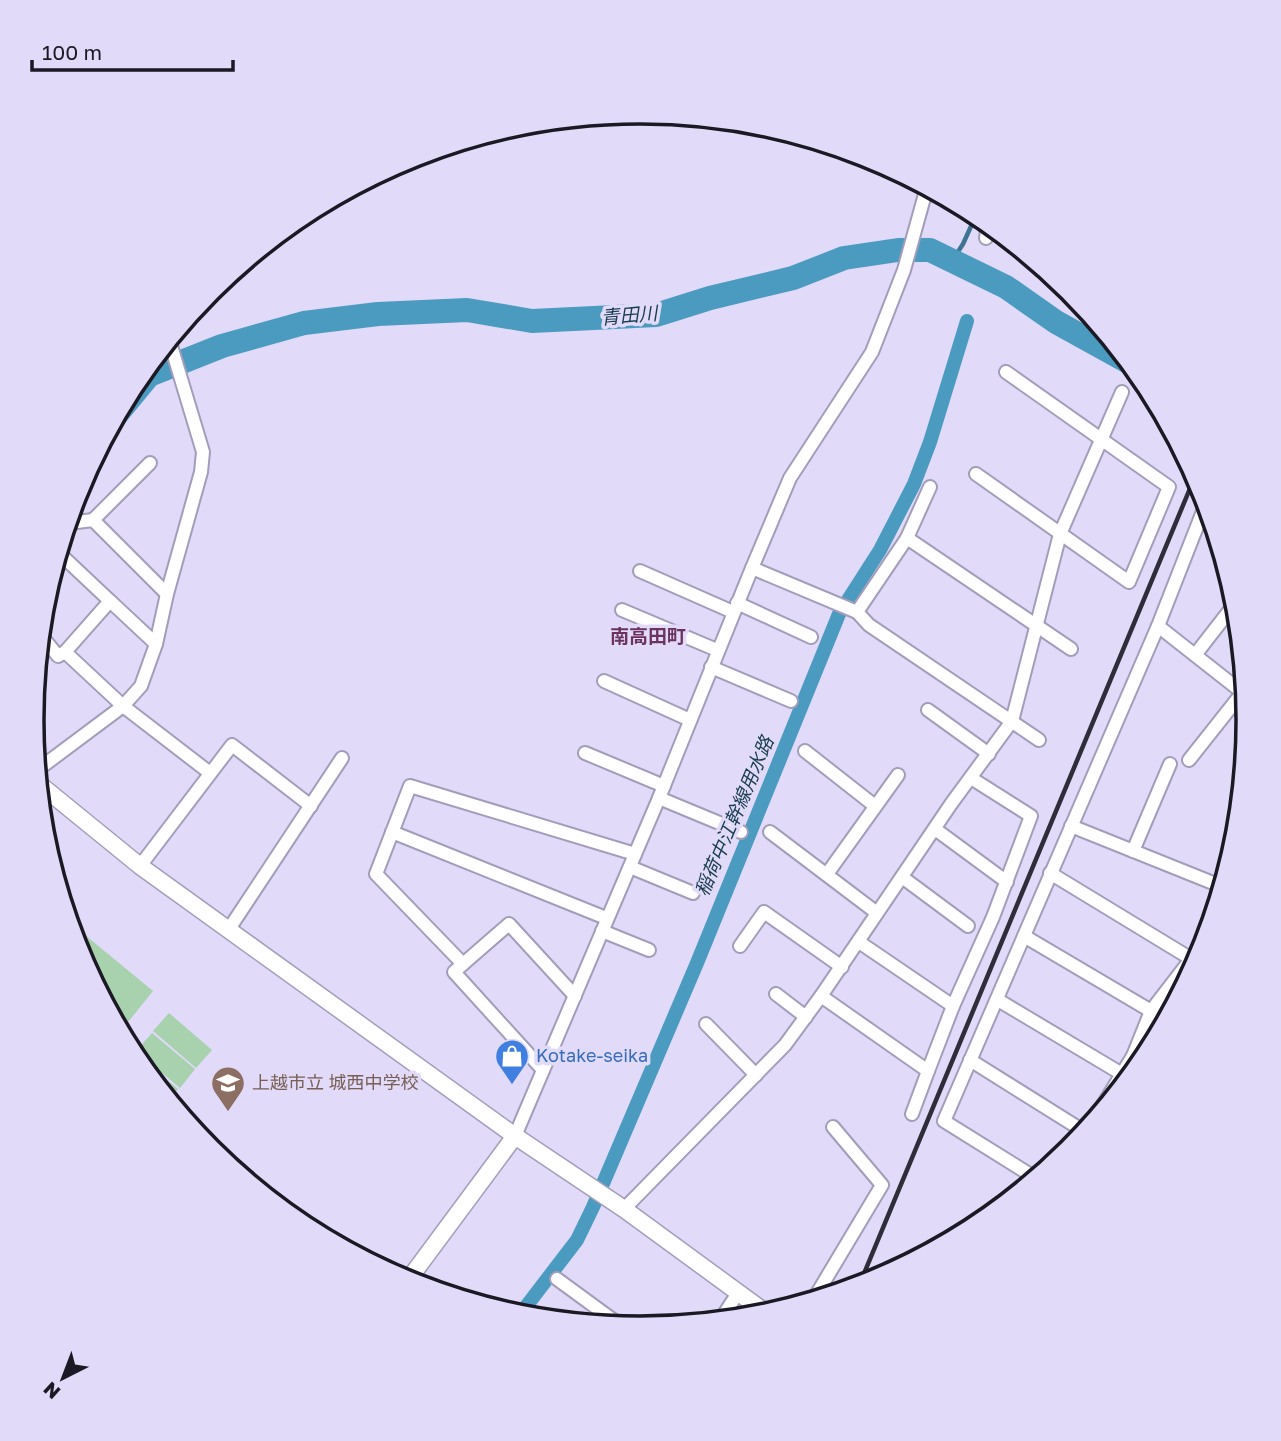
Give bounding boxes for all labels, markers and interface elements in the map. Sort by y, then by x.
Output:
scale bar [32,28,233,72]
text: 100 m [42,39,102,65]
water label: 青田川 [600,300,660,328]
district label: 南高田町 [610,624,686,647]
water label: 稲荷中江幹線用水路 [690,731,778,899]
shop icon: Kotake-seika [493,1037,531,1086]
place label: Kotake-seika [536,1044,648,1066]
school or university icon: 上越市立 城西中学校 [209,1064,247,1113]
place label: 上越市立 城西中学校 [252,1071,419,1093]
north arrow [28,1343,98,1413]
text: N [38,1378,64,1404]

